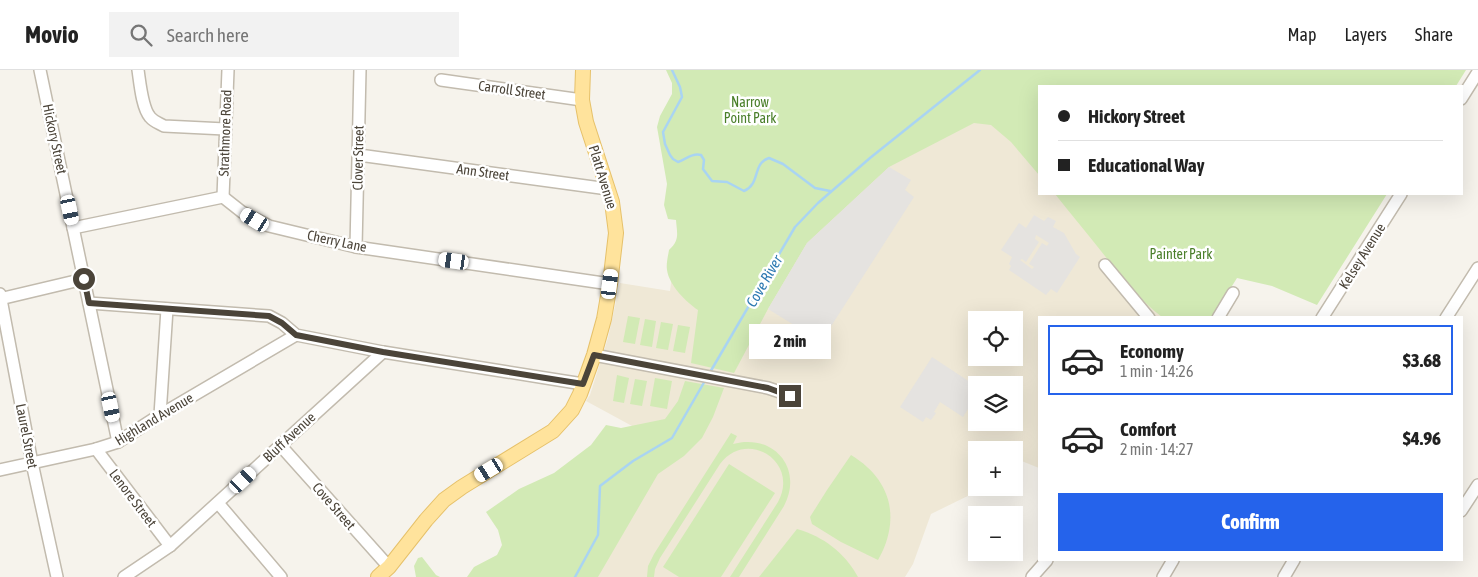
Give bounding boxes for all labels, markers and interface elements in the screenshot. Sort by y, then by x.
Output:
search box [109,12,459,57]
text: Movio [25,21,79,48]
icon: search [127,21,155,49]
text: Search here [167,24,249,46]
text: Map [1287,24,1316,45]
text: Layers [1344,24,1387,45]
text: Share [1415,24,1453,45]
street label: Carroll Street [477,77,547,103]
street label: Strathmore Road [215,89,235,177]
park label: Narrow Point Park [724,94,776,126]
street label: Hickory Street [40,102,70,176]
text: Hickory Street [1088,105,1185,127]
street label: Clover Street [349,125,367,191]
street label: Platt Avenue [586,143,620,211]
text: Educational Way [1088,154,1204,176]
street label: Ann Street [456,160,510,184]
car [59,194,80,226]
car [238,206,271,234]
street label: Kelsey Avenue [1336,220,1388,292]
street label: Cherry Lane [306,227,368,255]
park label: Painter Park [1150,246,1212,262]
car [438,251,469,271]
water label: Cove River [742,252,786,310]
route start [73,268,95,290]
car [600,268,619,300]
map controls [968,311,1023,561]
button: locate [968,311,1023,366]
callout: 2 min [749,324,831,358]
text: 2 min [774,332,806,350]
icon: car [1060,338,1105,383]
text: Economy [1120,340,1184,362]
text: $3.68 [1403,349,1441,371]
text: 1 min · 14:26 [1120,362,1193,380]
button: layers [968,376,1023,431]
route end [779,385,801,407]
street label: Highland Avenue [112,389,196,449]
car [100,391,121,423]
street label: Laurel Street [13,402,41,470]
street label: Bluff Avenue [260,409,318,465]
icon: car [1060,416,1105,461]
text: Comfort [1120,418,1176,440]
text: $4.96 [1403,427,1441,449]
text: 2 min · 14:27 [1120,440,1193,458]
button: + [968,441,1023,496]
car [472,456,505,484]
car [226,464,259,496]
street label: Lenore Street [106,466,160,530]
street label: Cove Street [309,479,359,533]
button: Confirm [1058,493,1443,551]
button: − [968,506,1023,561]

